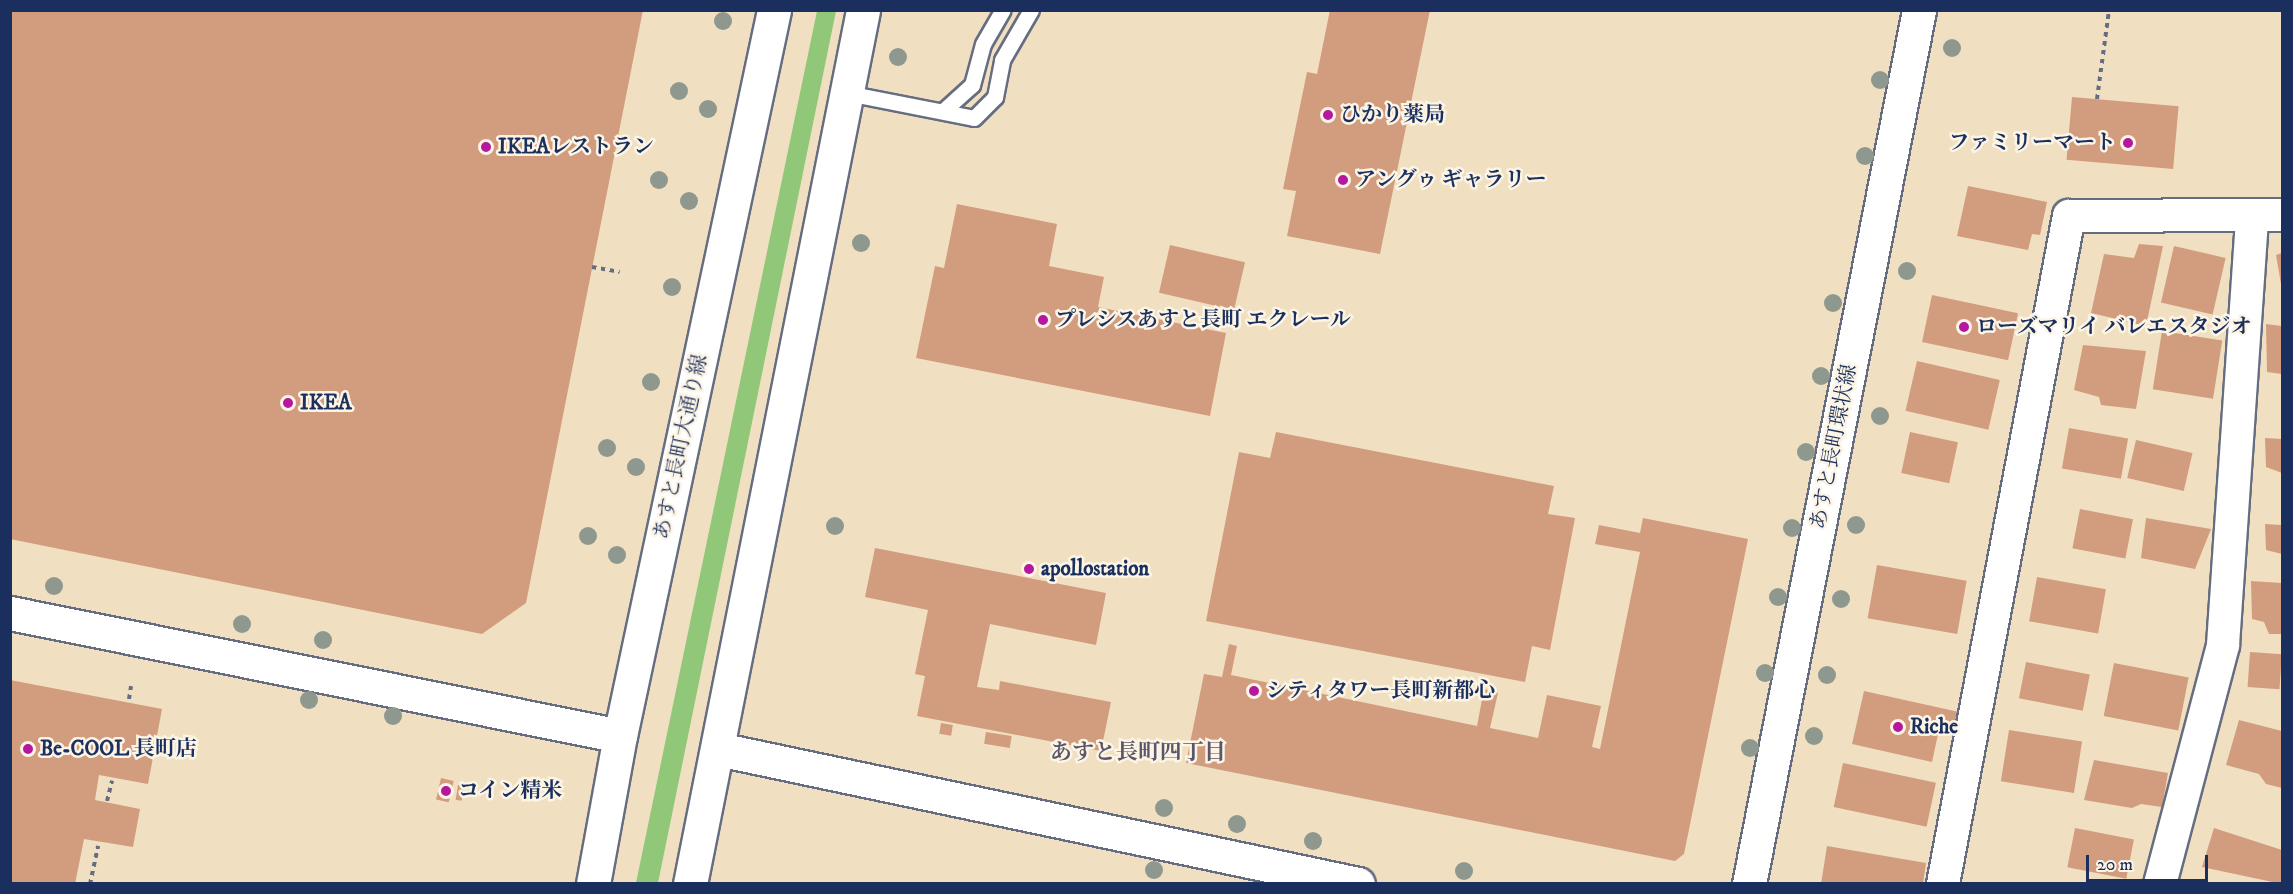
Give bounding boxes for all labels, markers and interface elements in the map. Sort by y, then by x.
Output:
place label: ひかり薬局 [1340,102,1445,128]
marker: ひかり薬局 [1321,108,1335,122]
place label: ファミリーマート [1948,130,2116,156]
place label: IKEAレストラン [498,134,655,160]
marker: ファミリーマート [2121,136,2135,150]
marker: IKEAレストラン [479,140,493,154]
place label: アングゥ ギャラリー [1355,167,1549,193]
marker: アングゥ ギャラリー [1336,173,1350,187]
place label: プレシスあすと長町 エクレール [1055,307,1354,333]
marker: プレシスあすと長町 エクレール [1036,313,1050,327]
place label: ローズマリイ バレエスタジオ [1976,314,2254,340]
marker: ローズマリイ バレエスタジオ [1957,320,1971,334]
street label: あすと長町大通り線 [649,352,713,542]
street label: あすと長町環状線 [1806,362,1862,532]
place label: IKEA [300,390,352,416]
marker: IKEA [281,396,295,410]
place label: apollostation [1041,556,1149,582]
marker: apollostation [1022,562,1036,576]
place label: シティタワー長町新都心 [1266,678,1497,704]
marker: シティタワー長町新都心 [1247,684,1261,698]
place label: Riche [1910,714,1958,740]
marker: Riche [1891,720,1905,734]
place label: Be-COOL 長町店 [40,736,197,762]
district label: あすと長町四丁目 [1050,740,1226,766]
marker: Be-COOL 長町店 [21,742,35,756]
place label: コイン精米 [458,778,563,804]
marker: コイン精米 [439,784,453,798]
scale bar [2089,843,2210,881]
text: 20 m [2097,854,2133,876]

